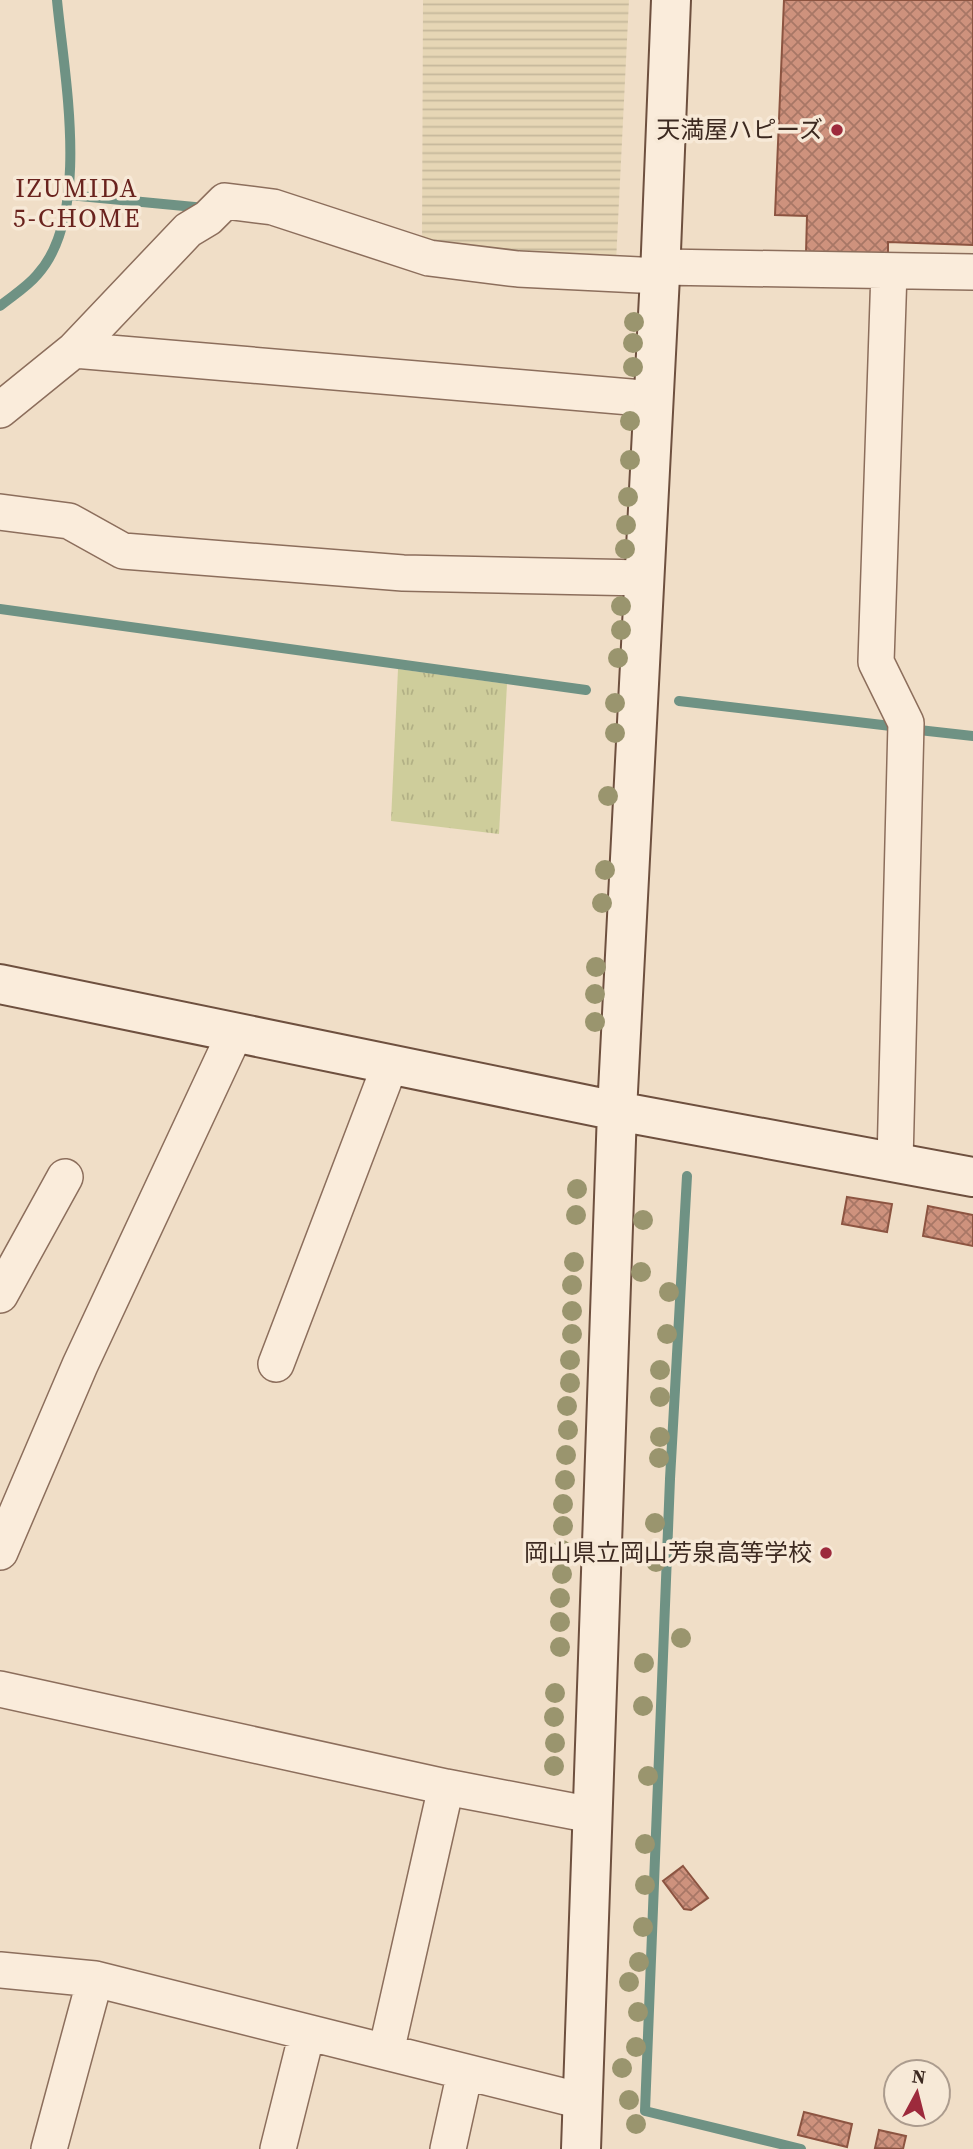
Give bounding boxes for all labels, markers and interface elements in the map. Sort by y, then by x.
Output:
place label: 天満屋ハピーズ [656,113,823,146]
marker: 天満屋ハピーズ [829,122,845,138]
district label: IZUMIDA 5-CHOME [13,170,141,236]
place label: 岡山県立岡山芳泉高等学校 [524,1536,812,1569]
marker: 岡山県立岡山芳泉高等学校 [818,1545,834,1561]
north arrow [882,2058,952,2128]
text: N [911,2062,928,2090]

